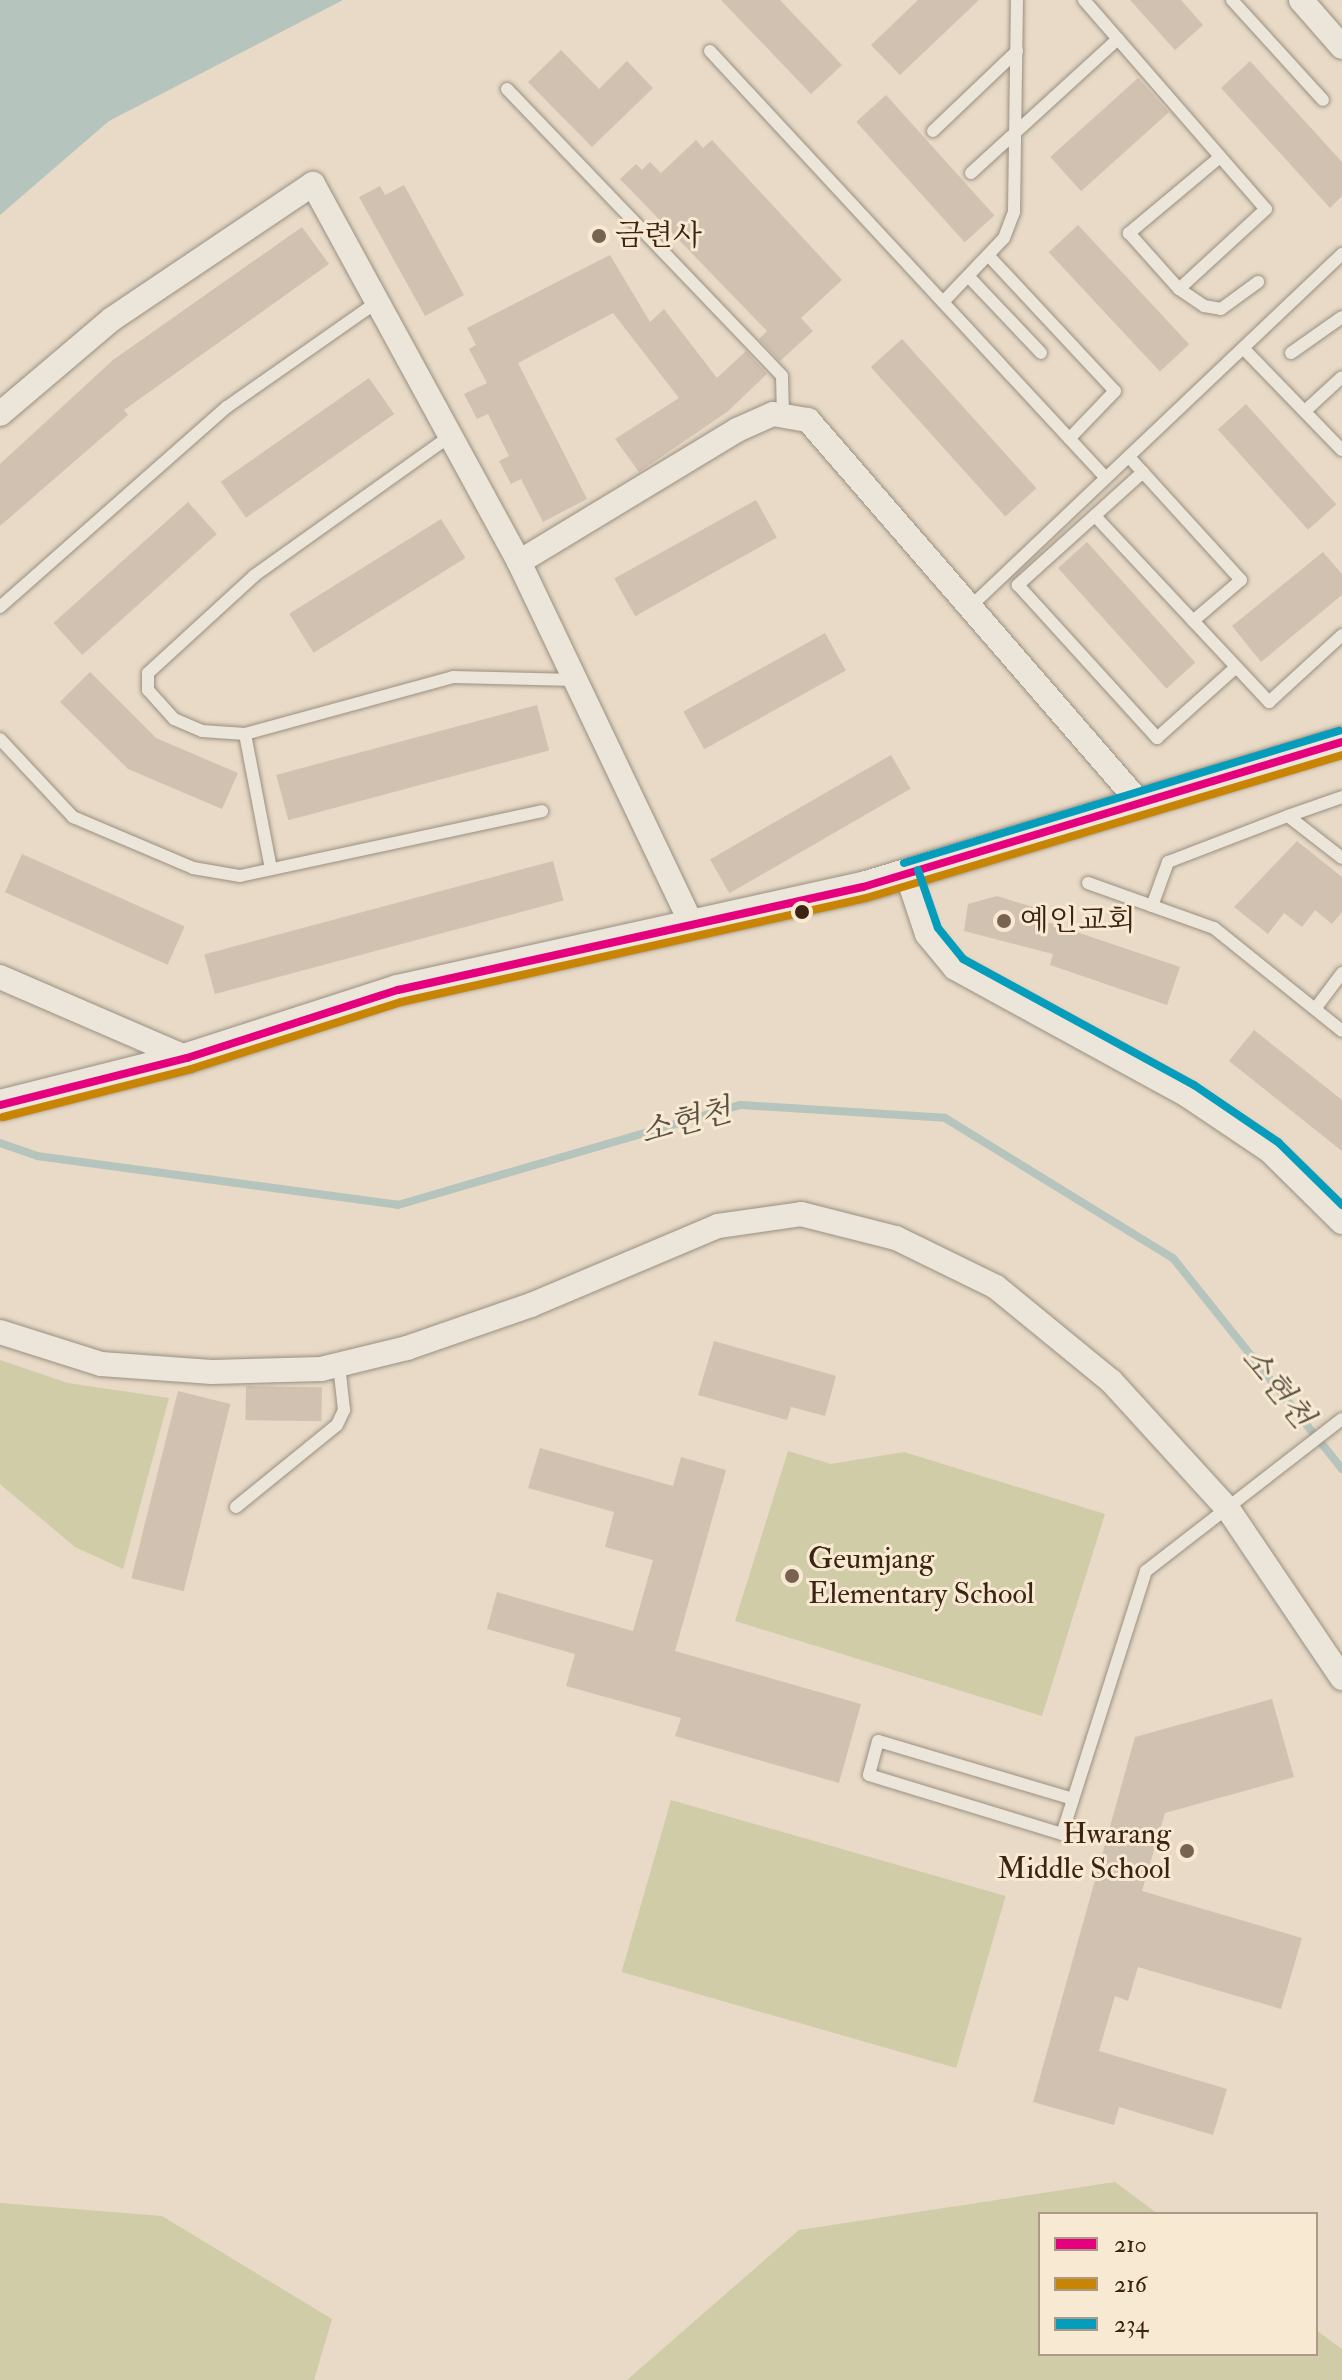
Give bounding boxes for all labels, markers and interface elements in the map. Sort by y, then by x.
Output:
place label: 금련사 [615,218,702,254]
marker: 금련사 [590,227,608,245]
place label: 예인교회 [1020,903,1136,939]
unlabelled marker [794,904,810,920]
marker: 예인교회 [995,912,1013,930]
water label: 소현천 [636,1091,736,1153]
water label: 소현천 [1233,1340,1321,1436]
place label: Geumjang Elementary School [808,1541,1034,1612]
marker: Geumjang Elementary School [783,1567,801,1585]
place label: Hwarang Middle School [997,1816,1171,1886]
marker: Hwarang Middle School [1178,1842,1196,1860]
legend [1038,2212,1318,2356]
text: 210 [1114,2229,1147,2260]
text: 216 [1114,2269,1147,2300]
text: 234 [1114,2309,1148,2340]

